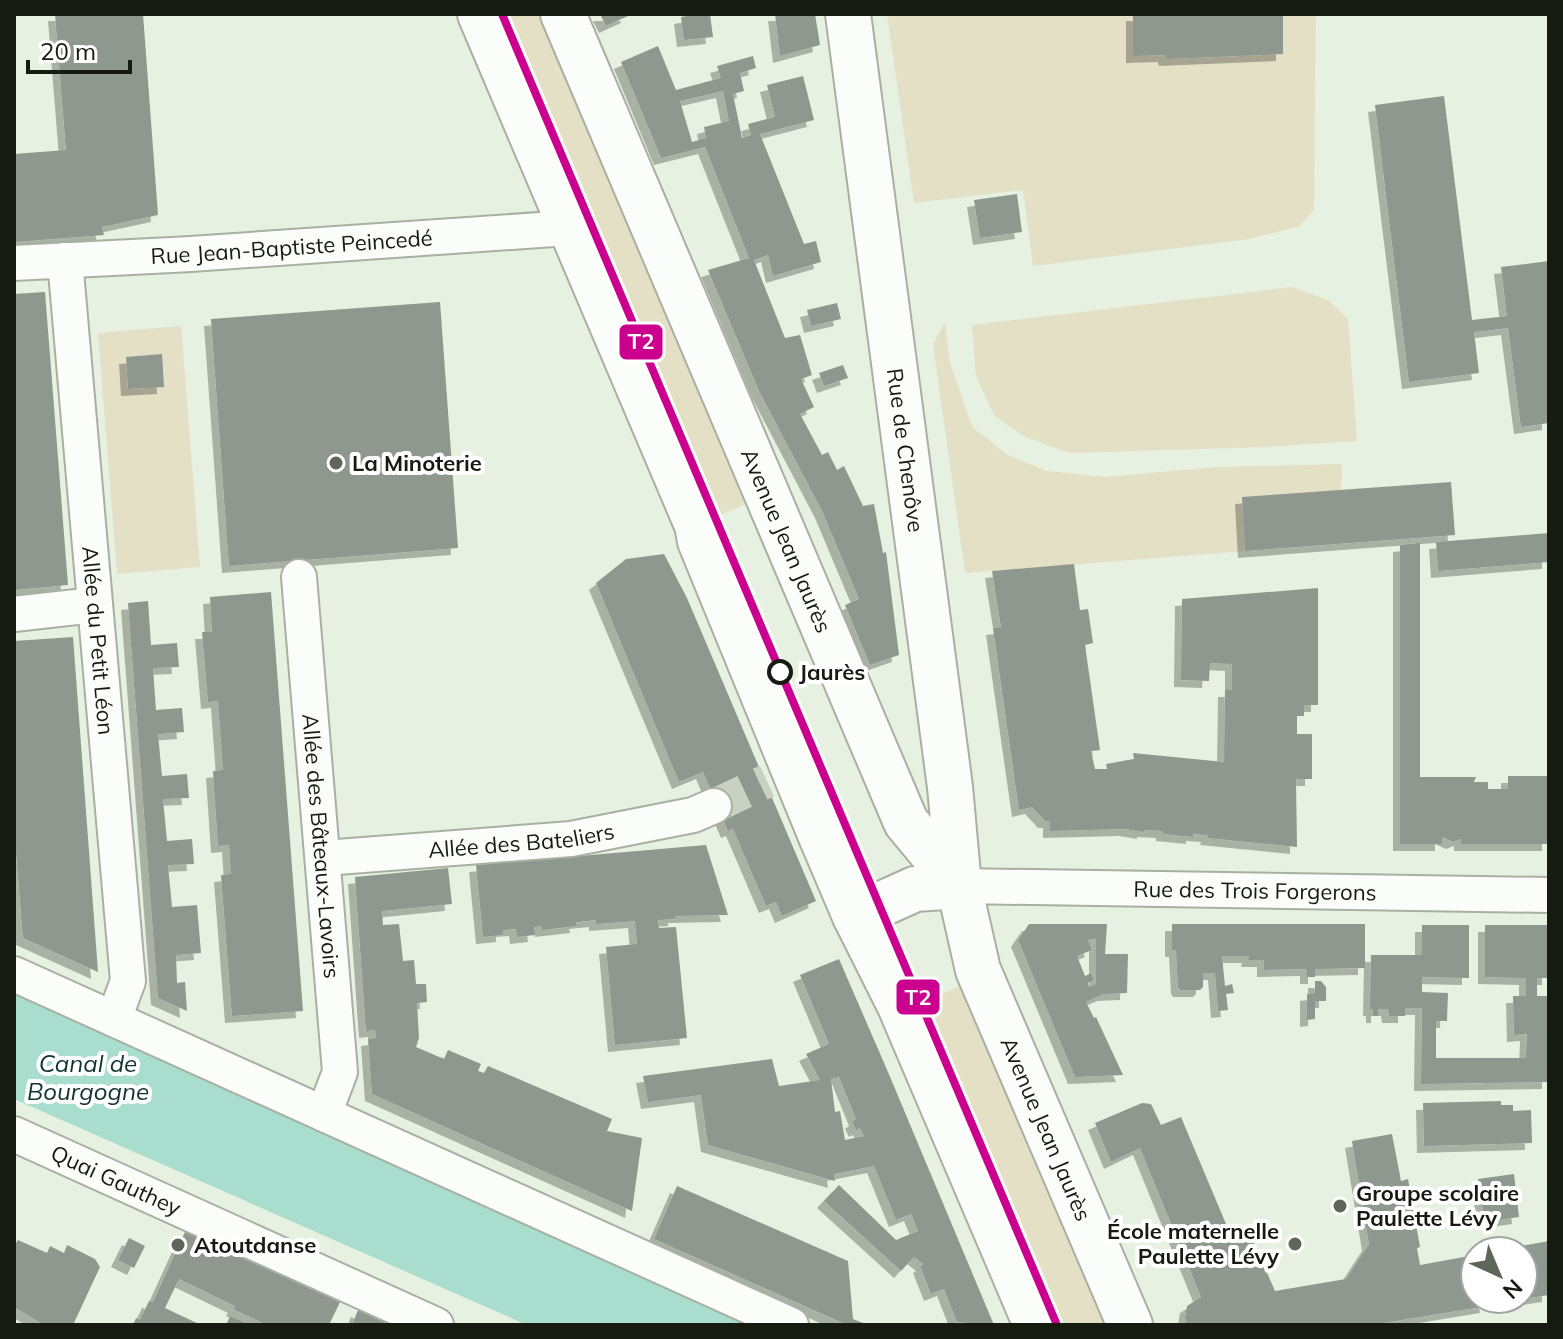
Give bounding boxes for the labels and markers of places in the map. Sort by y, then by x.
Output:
place label: La Minoterie [352,449,482,477]
marker: La Minoterie [327,454,345,472]
place label: Jaurès [799,658,865,686]
marker: Jaurès [768,660,792,684]
place label: Groupe scolaire Paulette Lévy [1356,1179,1519,1232]
marker: Groupe scolaire Paulette Lévy [1331,1197,1349,1215]
place label: École maternelle Paulette Lévy [1107,1217,1279,1270]
place label: Atoutdanse [194,1231,316,1259]
marker: École maternelle Paulette Lévy [1286,1235,1304,1253]
marker: Atoutdanse [169,1236,187,1254]

